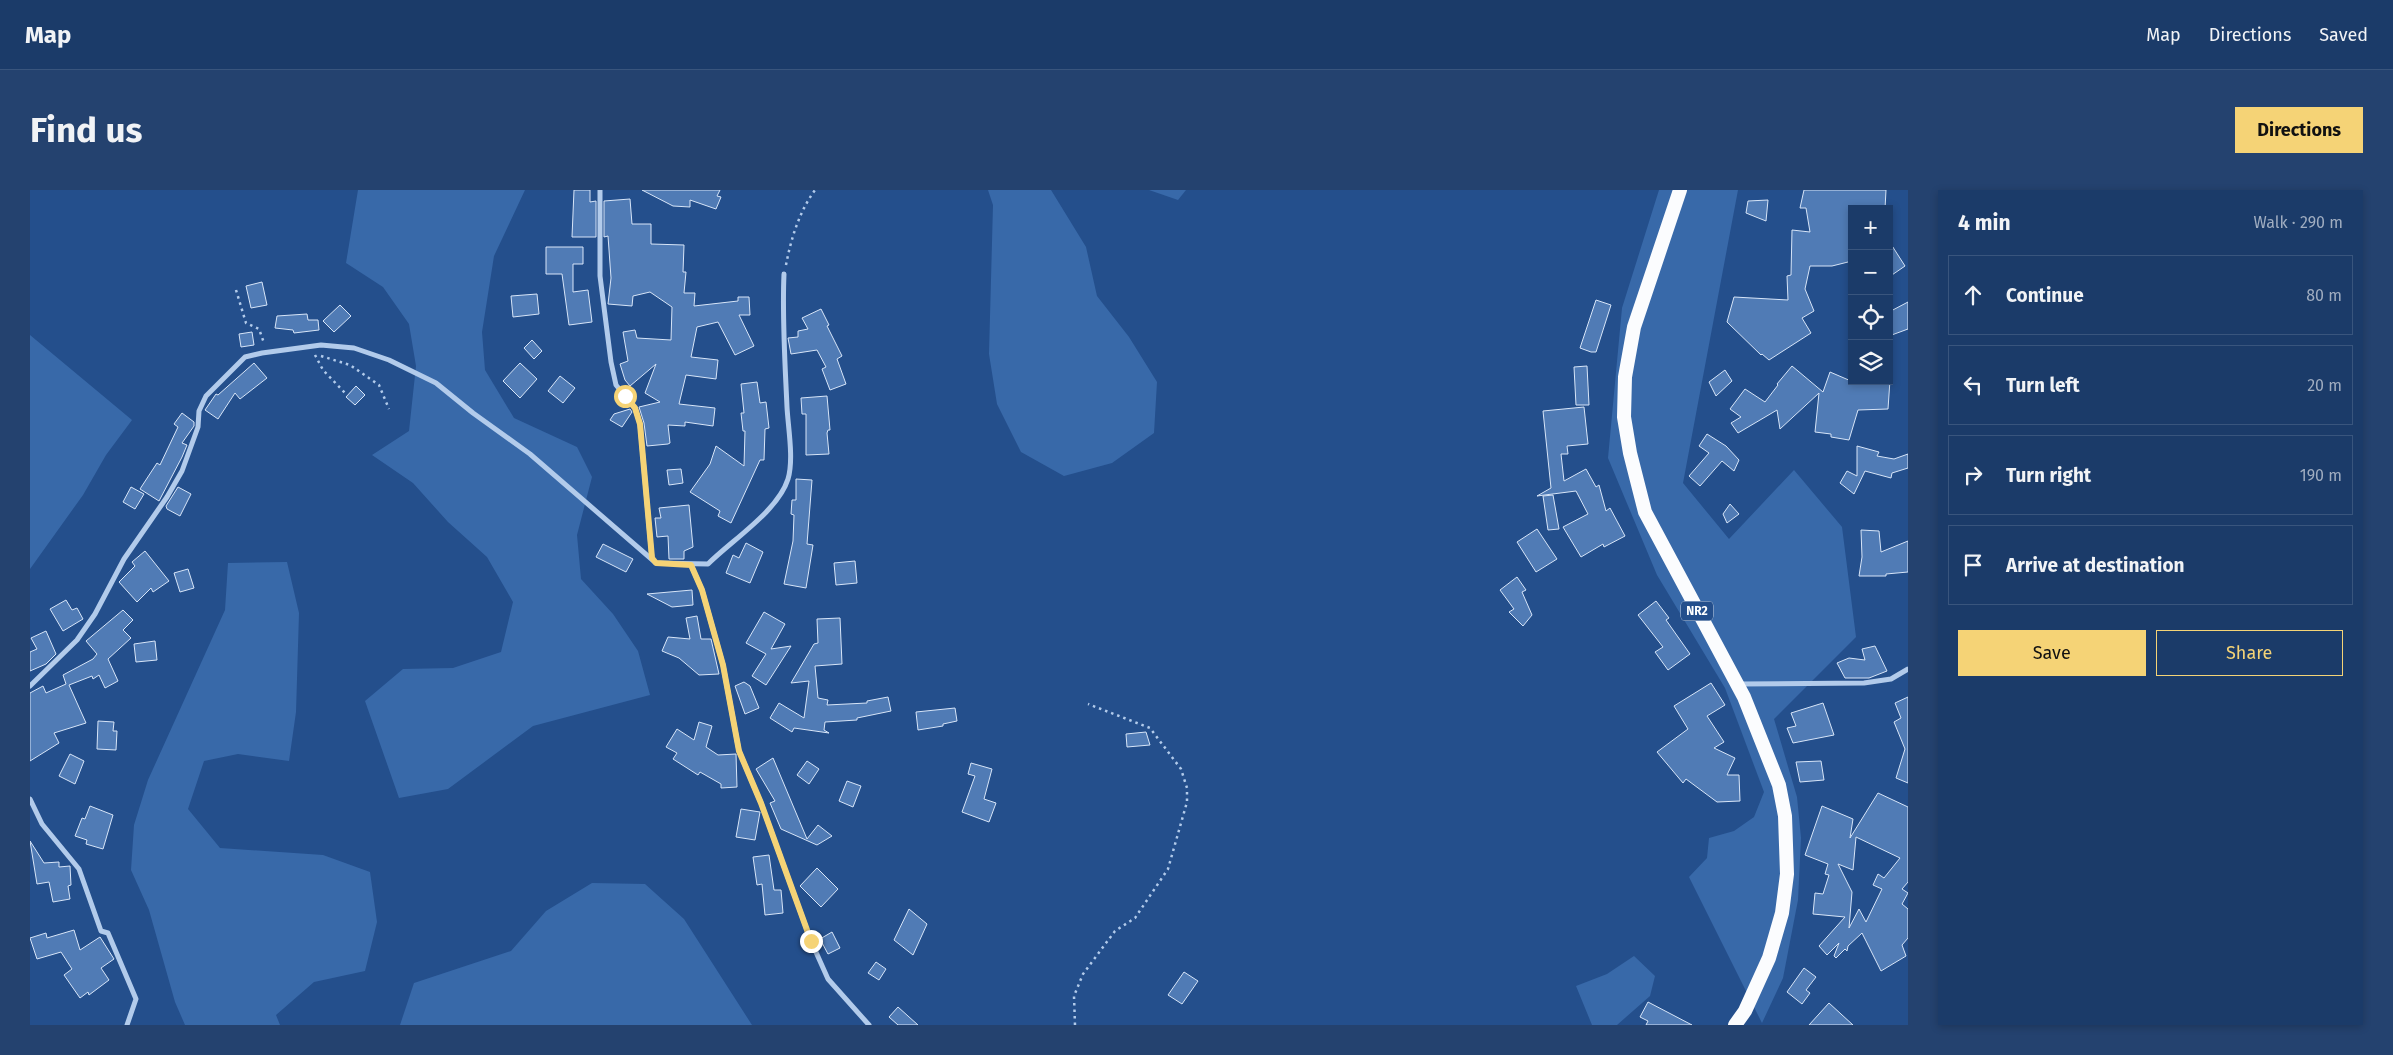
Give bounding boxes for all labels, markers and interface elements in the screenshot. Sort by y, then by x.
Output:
text: Map [25,21,71,49]
text: Map [2146,24,2181,46]
text: Directions [2209,24,2291,46]
text: Saved [2319,24,2368,46]
button: Directions [2235,107,2363,153]
text: Find us [30,109,142,151]
map controls [1848,205,1893,385]
button: + [1848,205,1893,250]
text: 4 min [1958,210,2011,236]
text: Walk · 290 m [2253,213,2343,232]
button: − [1848,250,1893,295]
icon: ahead [1959,281,1987,309]
text: Continue [2006,284,2084,307]
text: 80 m [2306,286,2342,305]
button: locate [1848,295,1893,340]
button: layers [1848,340,1893,385]
icon: left [1959,371,1987,399]
text: Turn left [2006,374,2080,397]
text: 20 m [2307,376,2342,395]
route start [614,385,637,408]
icon: right [1959,461,1987,489]
text: Turn right [2006,464,2091,487]
text: 190 m [2300,466,2342,485]
icon: arrive [1959,551,1987,579]
text: Arrive at destination [2006,554,2185,577]
road number: NR2 [1681,602,1713,621]
button: Save [1958,630,2146,676]
button: Share [2156,630,2343,676]
route end [800,930,823,953]

